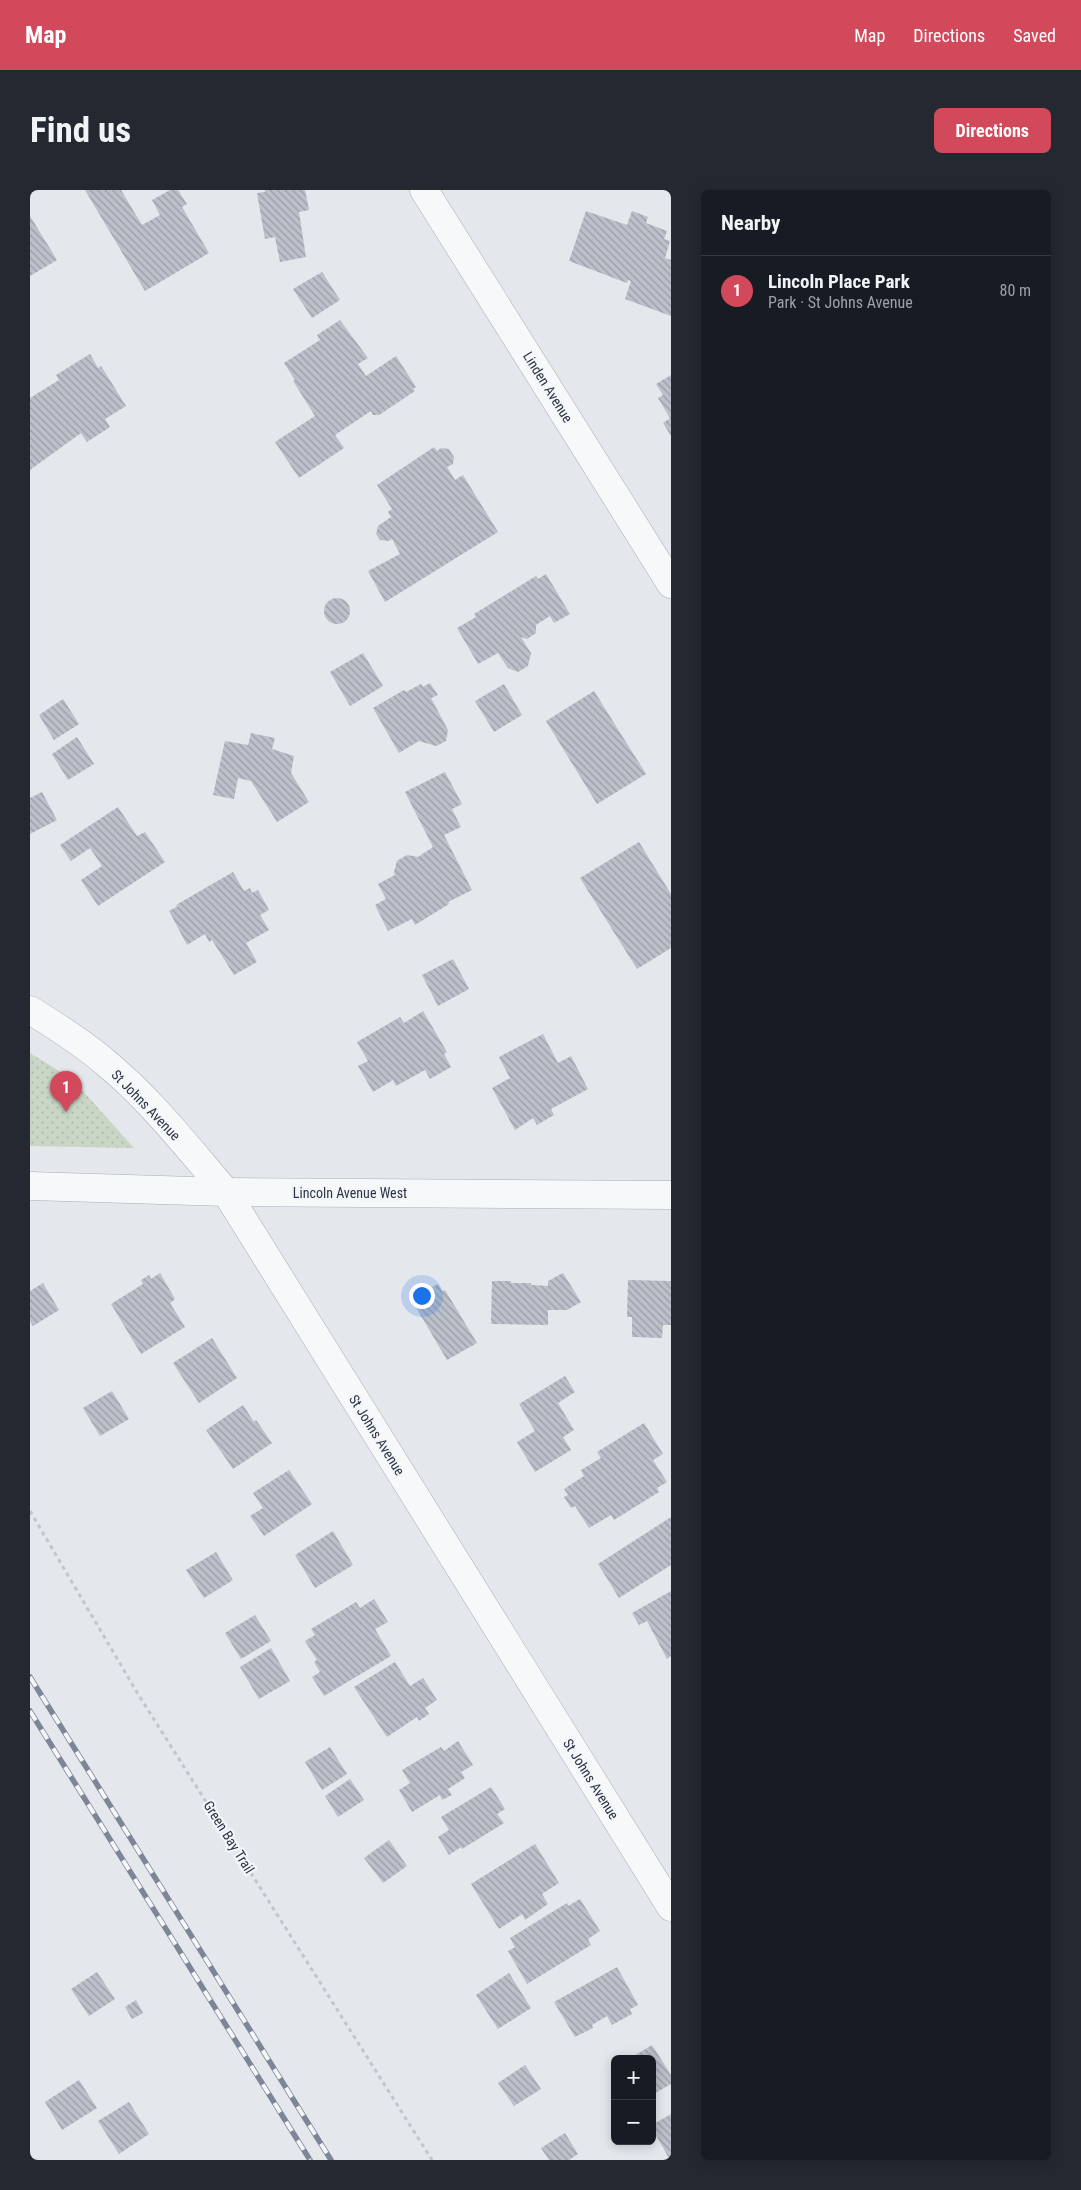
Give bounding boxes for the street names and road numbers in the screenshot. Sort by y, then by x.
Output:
street label: Linden Avenue [520,349,576,426]
street label: St Johns Avenue [108,1066,184,1144]
street label: Lincoln Avenue West [293,1185,407,1201]
street label: St Johns Avenue [346,1392,408,1479]
street label: St Johns Avenue [560,1736,622,1823]
street label: Green Bay Trail [200,1798,258,1876]

